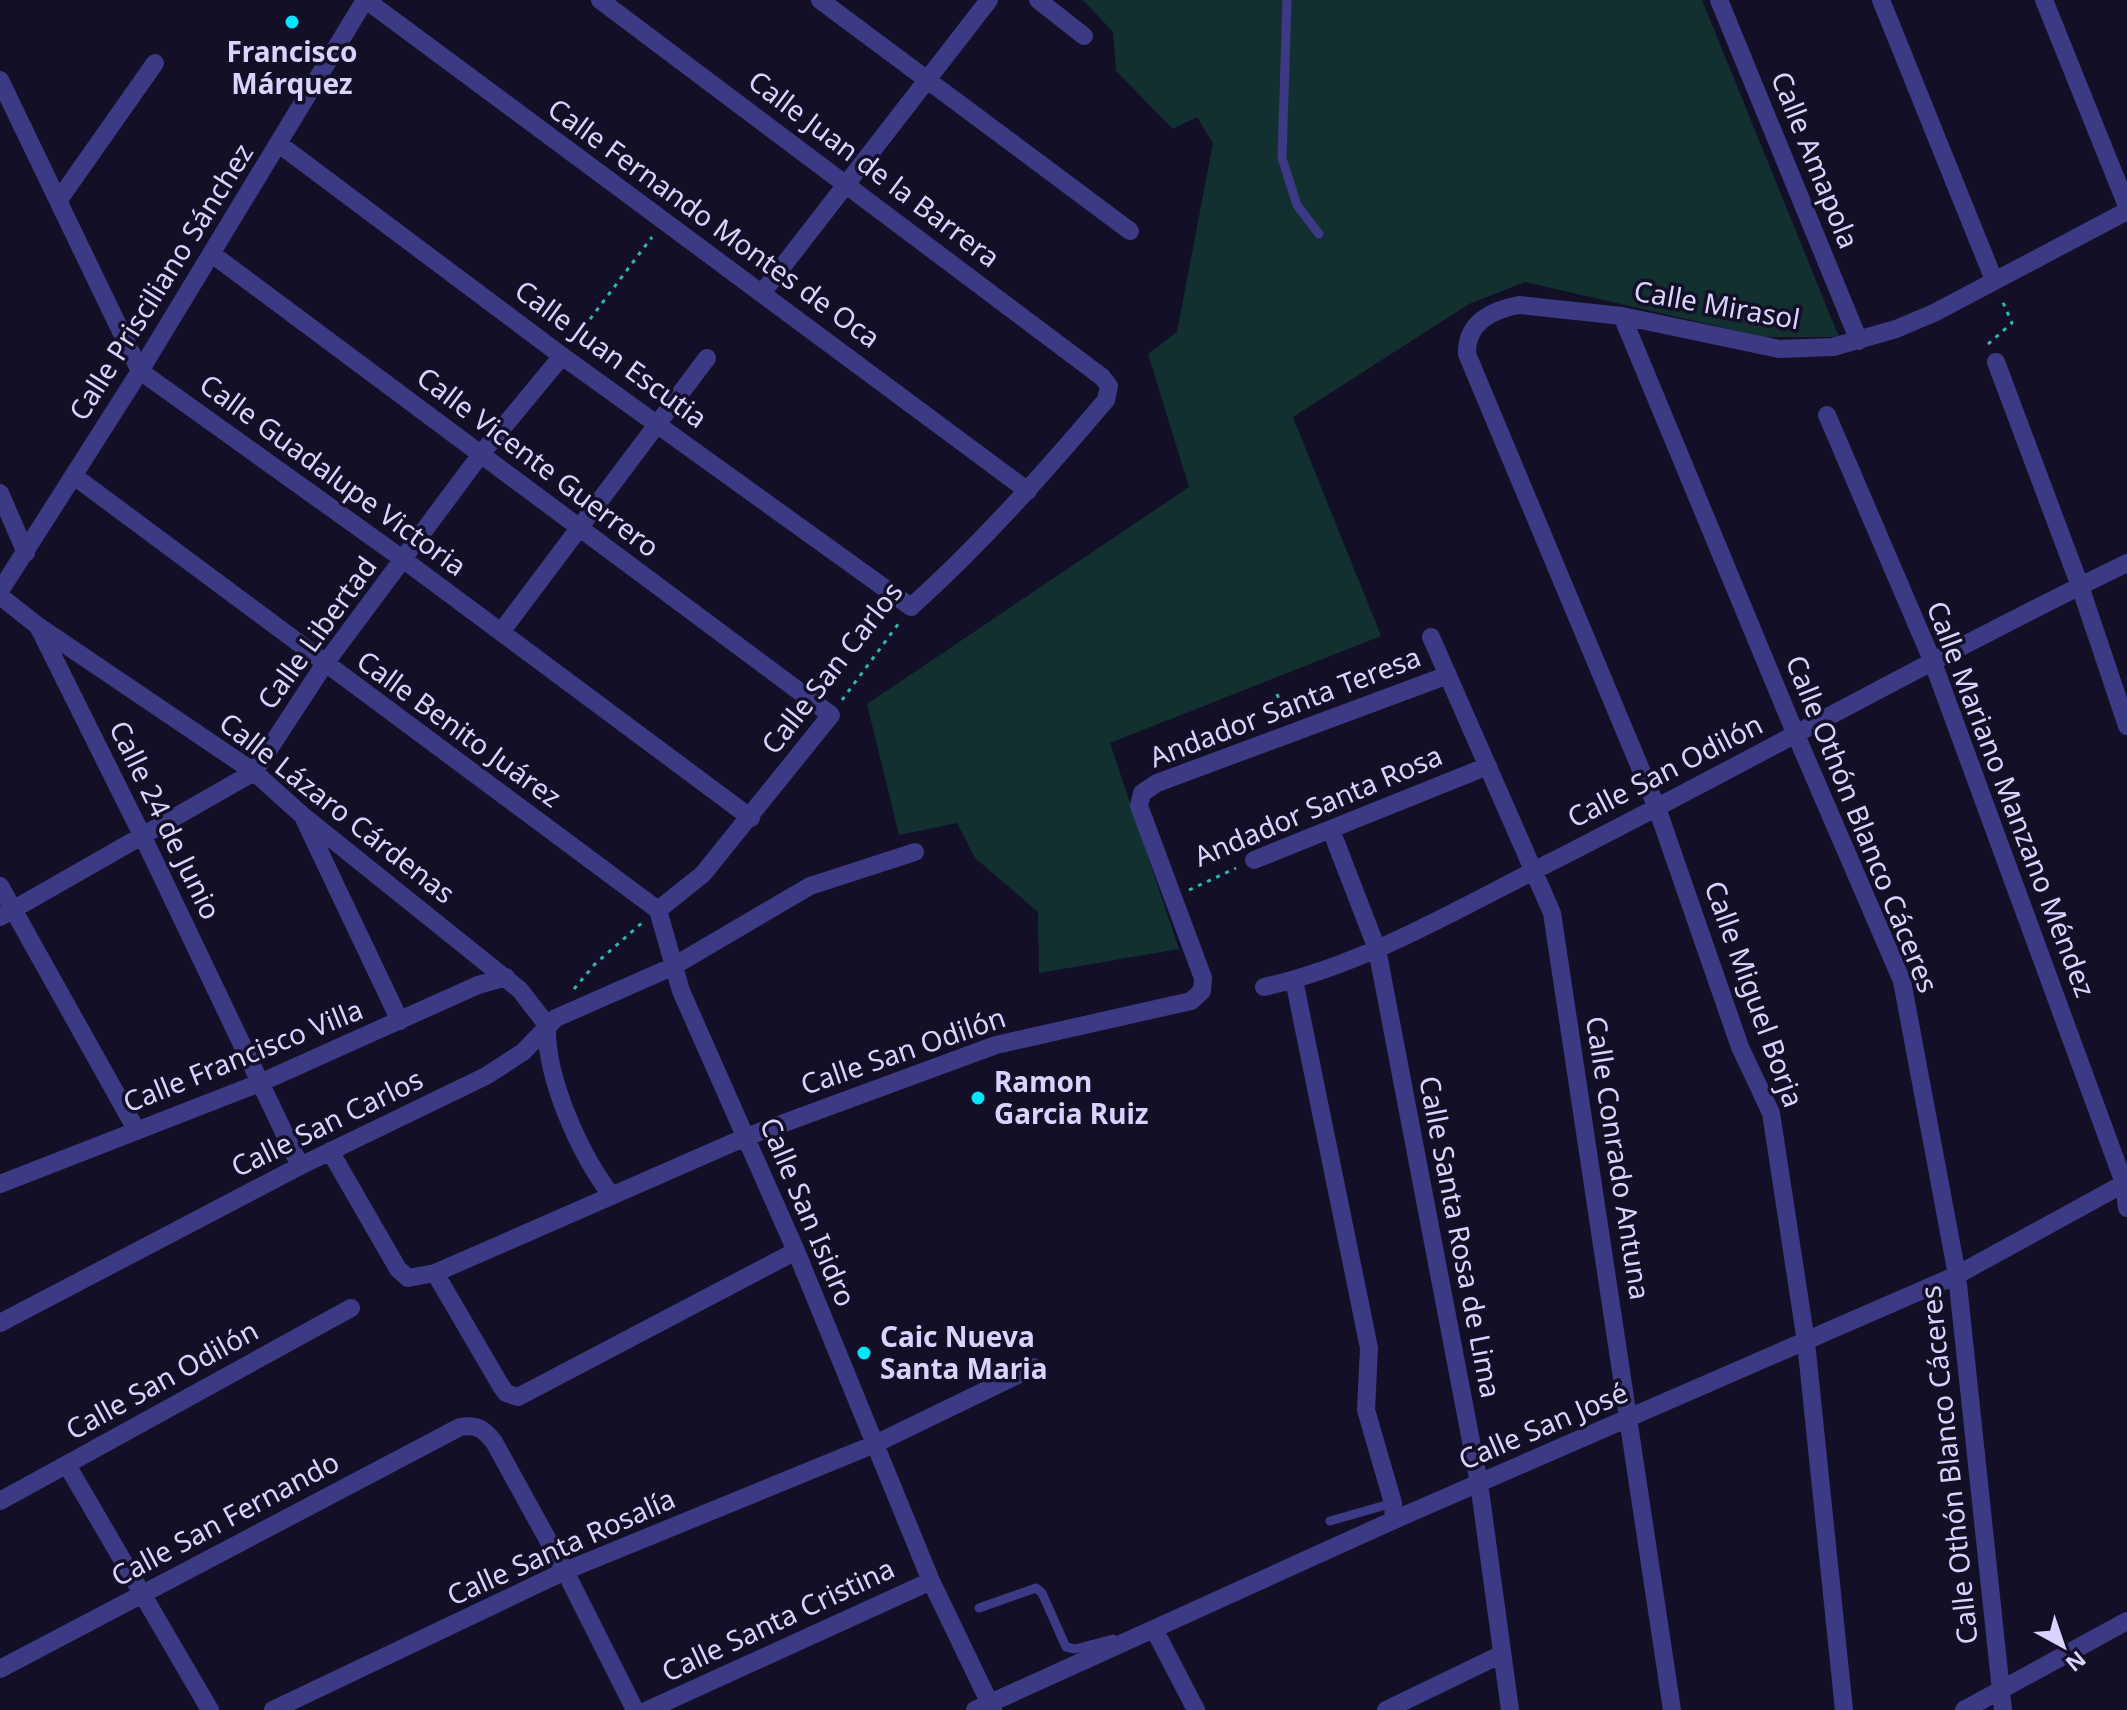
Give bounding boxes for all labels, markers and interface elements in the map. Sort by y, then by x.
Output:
marker: Francisco Márquez [283,13,301,31]
place label: Francisco Márquez [226,32,358,102]
street label: Calle Juan de la Barrera [741,61,1008,275]
street label: Calle Amapola [1763,65,1869,254]
street label: Calle Fernando Montes de Oca [541,89,888,356]
street label: Calle Prisciliano Sánchez [59,136,261,427]
street label: Calle Juan Escutia [508,271,715,436]
street label: Calle Mirasol [1631,271,1803,337]
street label: Calle Vicente Guerrero [410,357,668,565]
street label: Calle Guadalupe Victoria [193,364,475,584]
street label: Calle Libertad [248,548,385,717]
street label: Calle San Carlos [752,573,911,761]
street label: Calle Mariano Manzano Méndez [1919,595,2105,1002]
street label: Andador Santa Teresa [1143,637,1426,775]
street label: Calle Benito Juárez [350,641,570,815]
street label: Calle Othón Blanco Cáceres [1778,649,1948,998]
street label: Calle Lázaro Cárdenas [212,703,463,911]
street label: Calle San Odilón [1560,705,1769,836]
street label: Calle 24 de Junio [101,714,231,925]
street label: Andador Santa Rosa [1188,736,1448,875]
street label: Calle Miguel Borja [1696,875,1813,1112]
street label: Calle Francisco Villa [117,990,368,1121]
street label: Calle San Odilón [795,997,1010,1103]
street label: Calle Conrado Antuna [1578,1013,1660,1302]
street label: Calle San Carlos [224,1059,429,1185]
place label: Ramon Garcia Ruiz [994,1062,1149,1132]
street label: Calle Santa Rosa de Lima [1411,1073,1511,1401]
marker: Ramon Garcia Ruiz [969,1089,987,1107]
street label: Calle San Isidro [752,1111,866,1312]
street label: Calle Othón Blanco Cáceres [1910,1284,1986,1646]
street label: Calle San Odilón [59,1311,264,1448]
place label: Caic Nueva Santa Maria [880,1317,1047,1387]
marker: Caic Nueva Santa Maria [855,1344,873,1362]
street label: Calle San José [1452,1372,1633,1478]
street label: Calle San Fernando [104,1442,345,1594]
street label: Calle Santa Rosalía [440,1479,681,1613]
street label: Calle Santa Cristina [655,1548,900,1690]
north arrow [2023,1606,2103,1686]
text: N [2060,1645,2093,1679]

